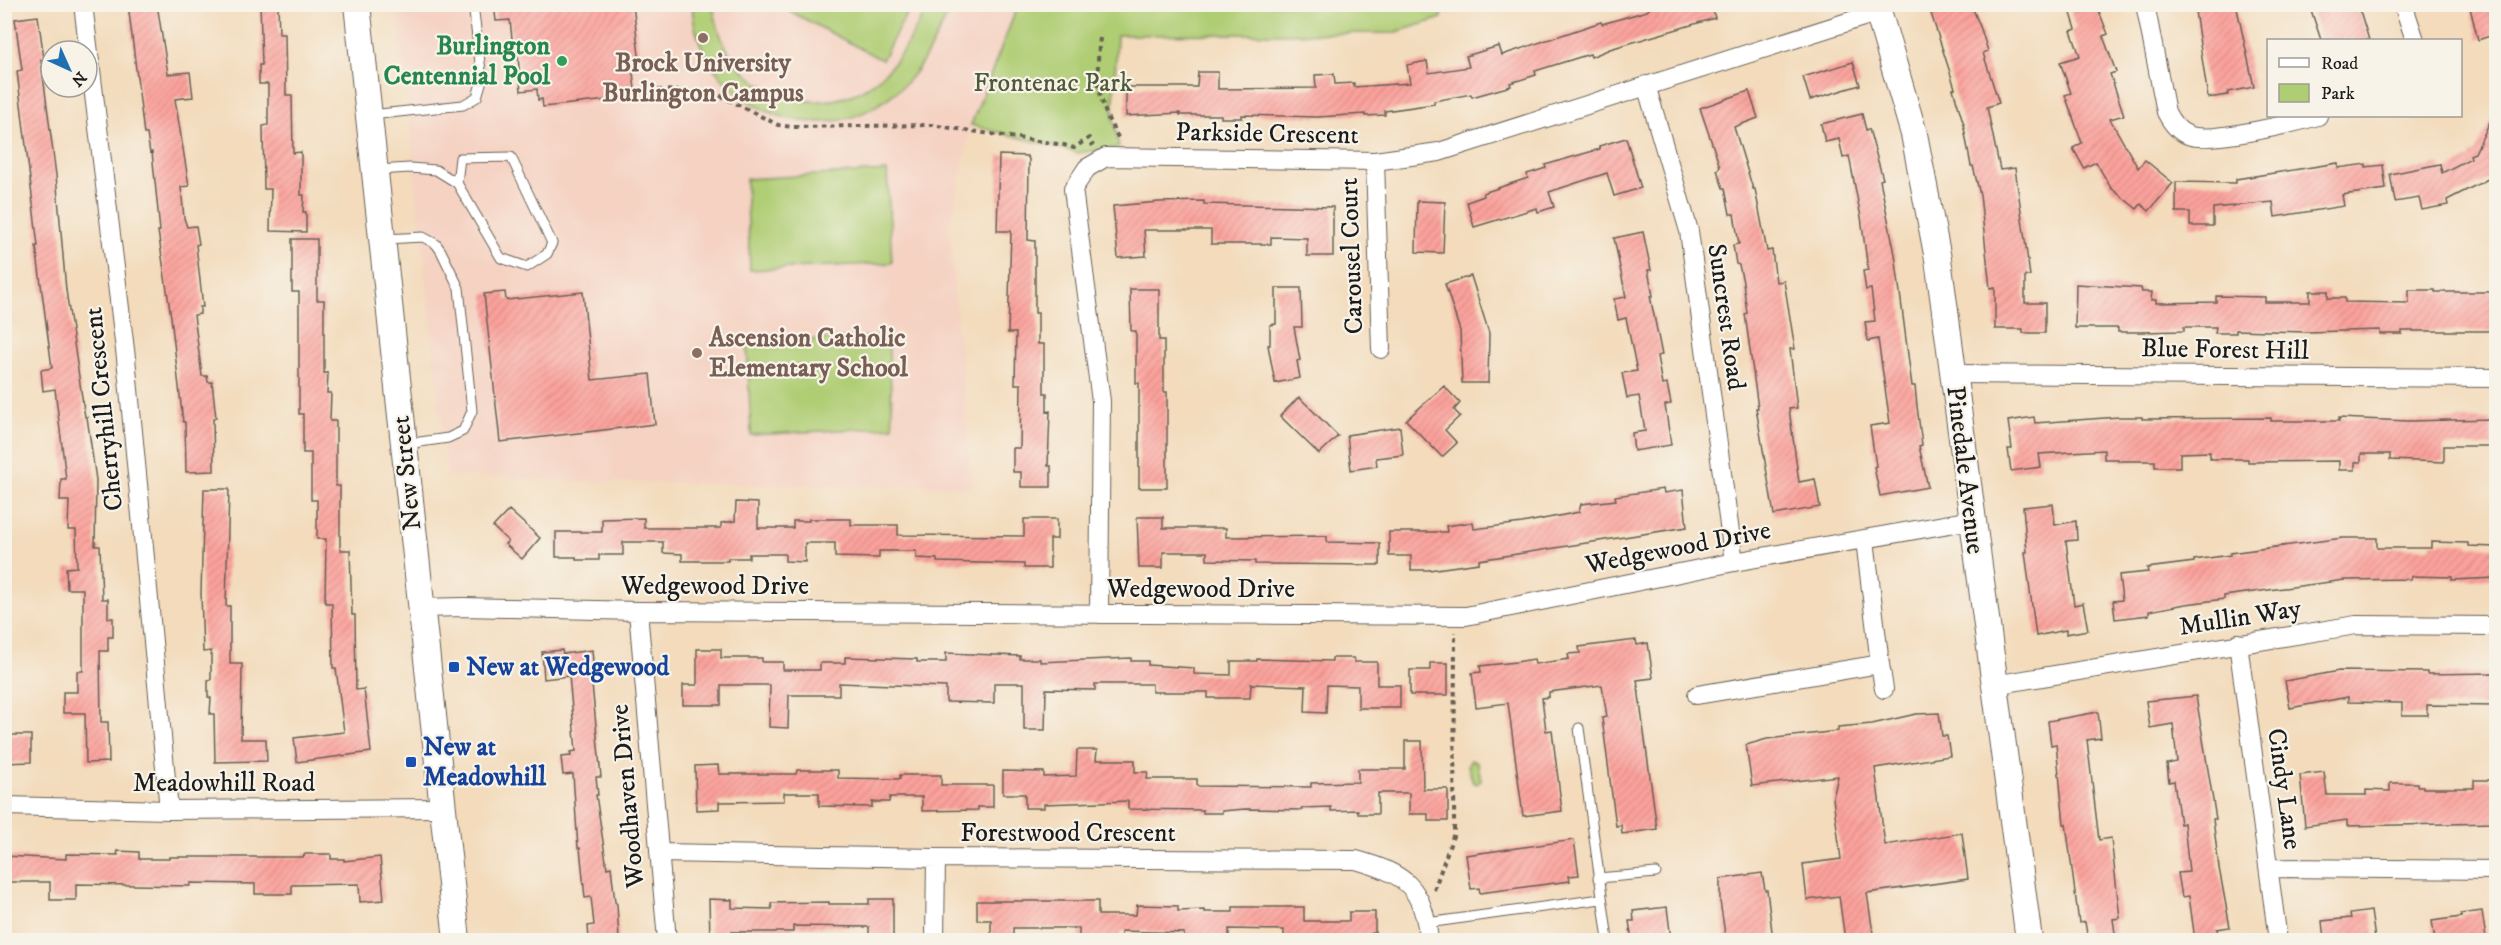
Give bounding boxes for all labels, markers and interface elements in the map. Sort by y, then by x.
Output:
place label: Burlington Centennial Pool [384,30,551,93]
marker: Brock University Burlington Campus [696,31,710,45]
north arrow [39,39,99,99]
legend [2267,39,2462,117]
place label: Brock University Burlington Campus [602,47,804,110]
text: Road [2321,53,2358,75]
marker: Burlington Centennial Pool [555,54,569,68]
text: N [67,67,91,91]
park label: Frontenac Park [973,67,1133,100]
text: Park [2321,83,2355,105]
street label: Parkside Crescent [1175,116,1359,152]
street label: Carousel Court [1333,177,1371,335]
street label: Suncrest Road [1699,242,1753,392]
street label: Cherryhill Crescent [77,306,131,512]
place label: Ascension Catholic Elementary School [708,322,909,385]
street label: Blue Forest Hill [2141,332,2309,368]
marker: Ascension Catholic Elementary School [690,346,704,360]
street label: Pinedale Avenue [1938,384,1992,556]
street label: New Street [385,414,429,532]
street label: Wedgewood Drive [1582,514,1773,582]
street label: Wedgewood Drive [620,570,809,603]
street label: Wedgewood Drive [1106,573,1295,606]
street label: Mullin Way [2177,592,2304,644]
place label: New at Wedgewood [466,651,670,684]
marker: New at Wedgewood [447,660,461,674]
street label: Woodhaven Drive [604,703,653,890]
street label: Cindy Lane [2259,726,2309,852]
place label: New at Meadowhill [423,731,547,794]
marker: New at Meadowhill [404,755,418,769]
street label: Meadowhill Road [133,767,315,800]
street label: Forestwood Crescent [960,817,1176,850]

